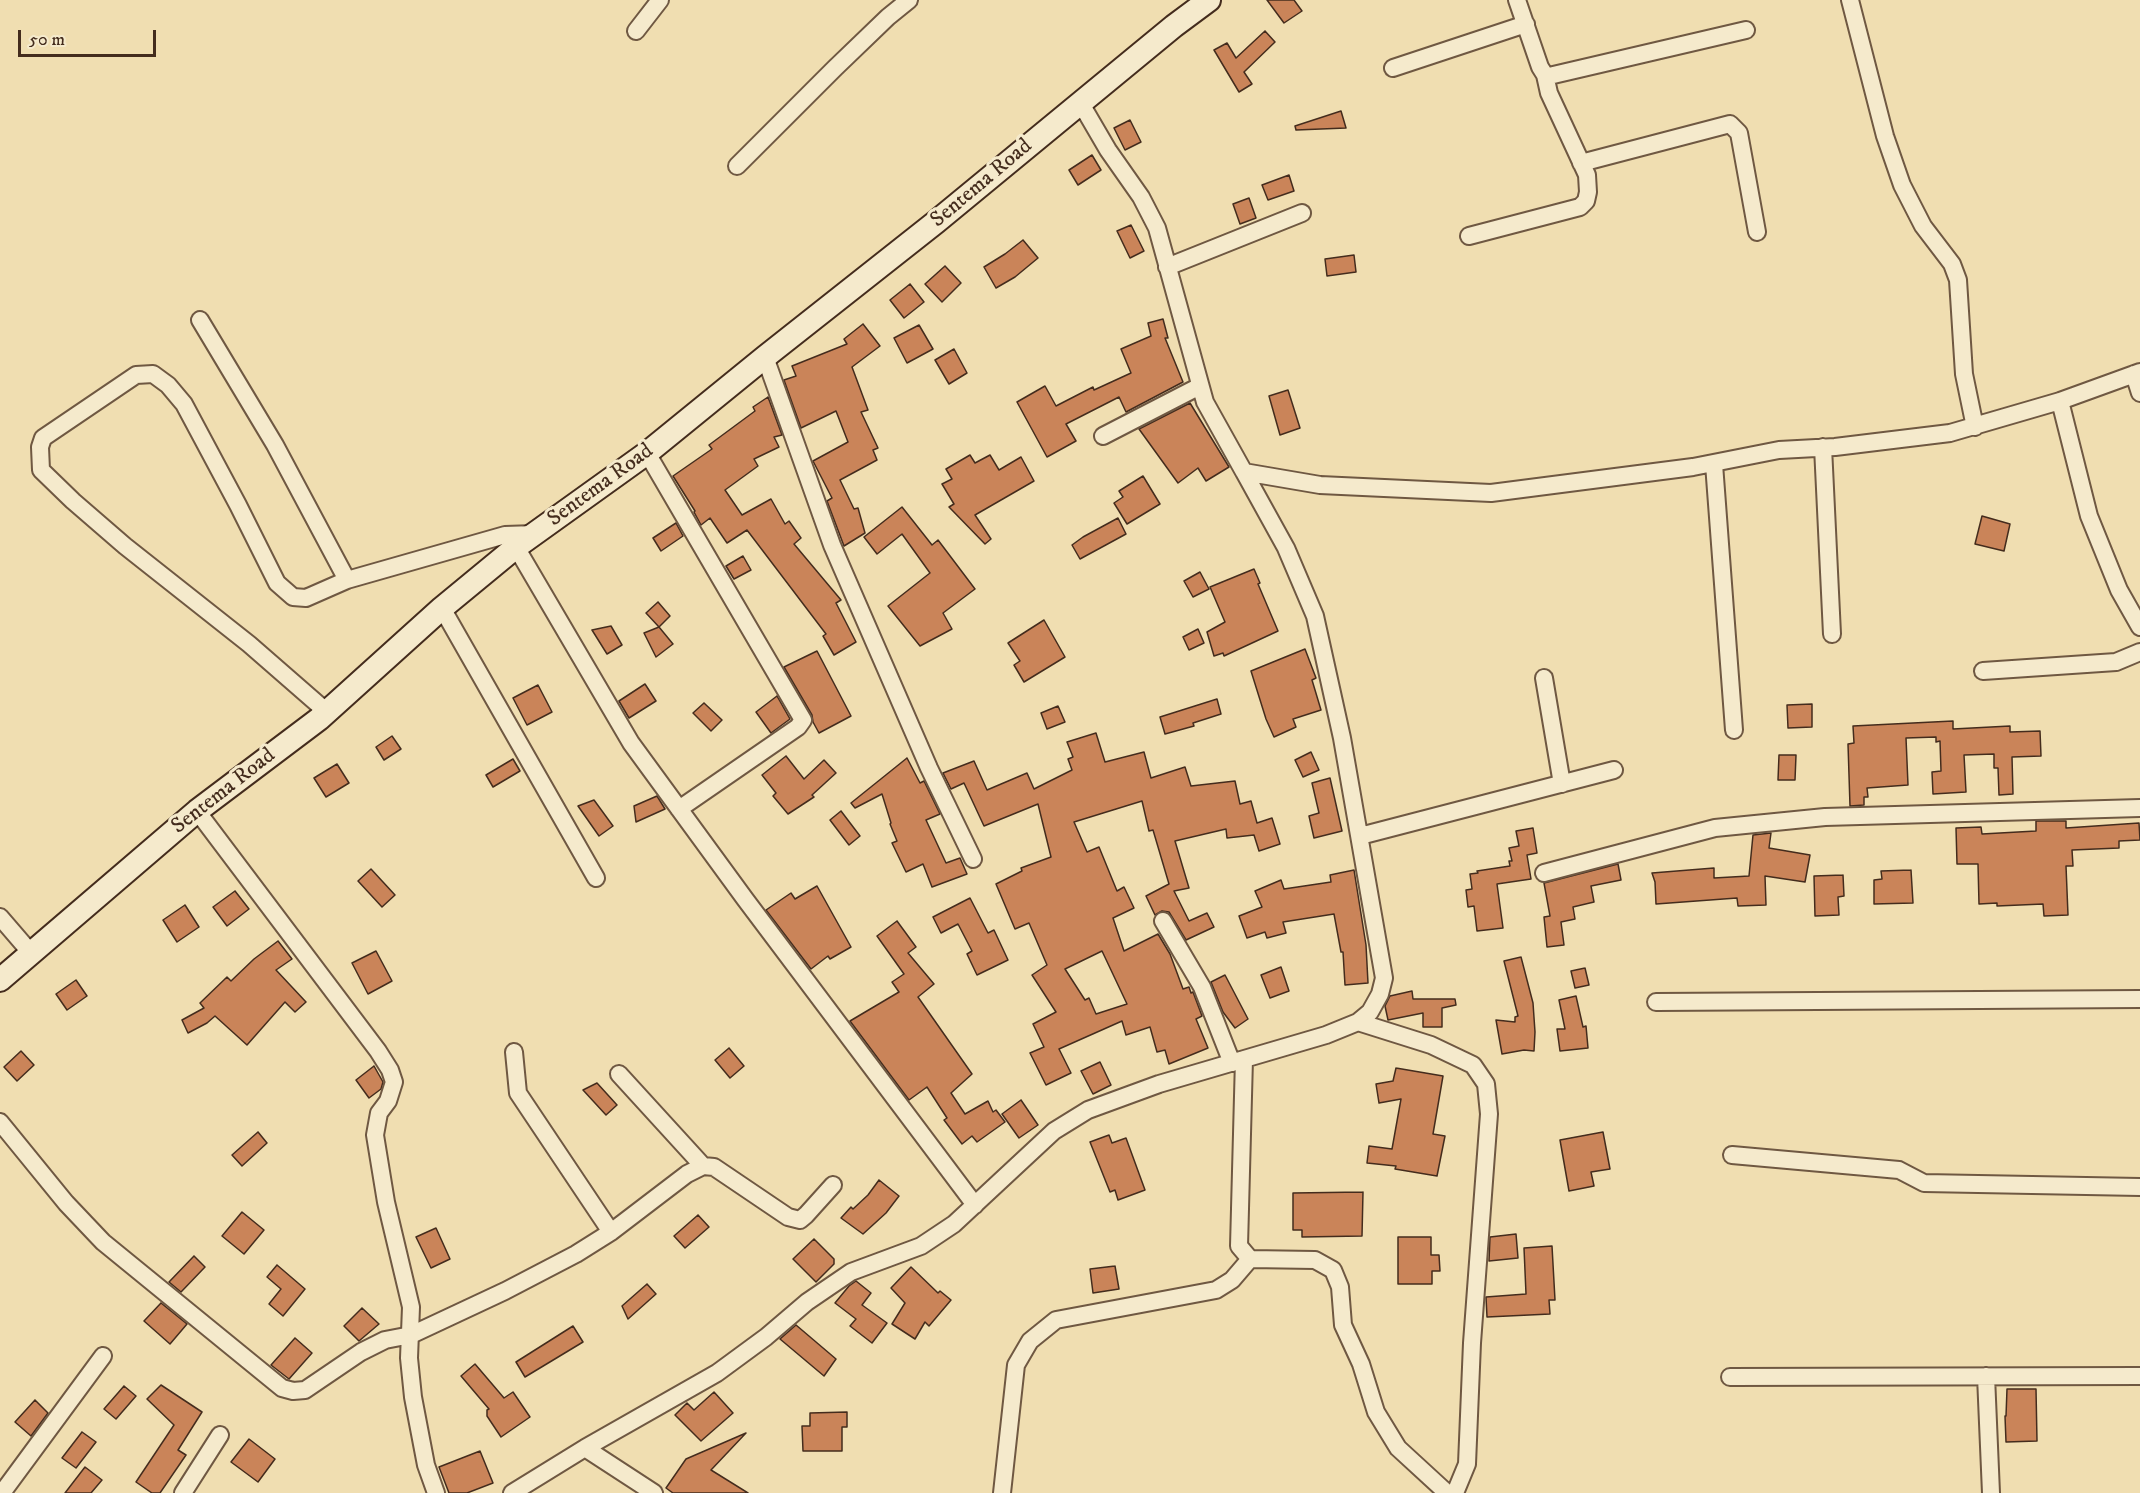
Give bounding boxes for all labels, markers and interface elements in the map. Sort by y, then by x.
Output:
scale bar [21,18,159,56]
text: 50 m [29,29,65,51]
street label: Sentema Road [926,134,1038,234]
street label: Sentema Road [543,439,659,533]
street label: Sentema Road [167,743,281,841]

